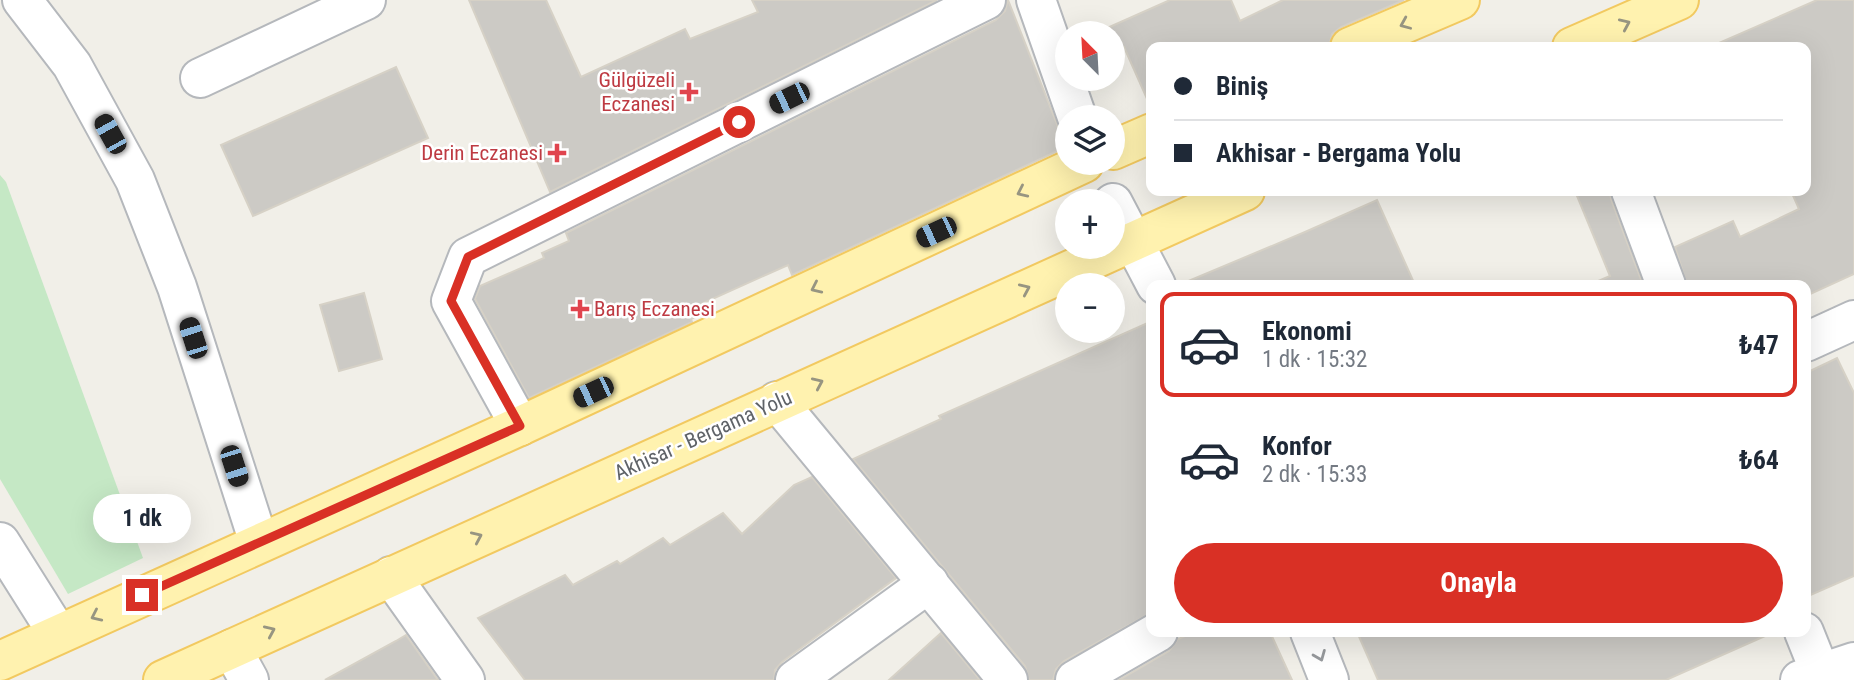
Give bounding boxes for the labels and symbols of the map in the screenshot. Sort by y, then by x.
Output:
one-way arrow [1400,15,1412,29]
one-way arrow [1618,18,1631,32]
north arrow [1055,21,1125,91]
place label: Gülgüzeli Eczanesi [599,68,675,116]
car [766,79,813,117]
marker: Gülgüzeli Eczanesi [681,84,697,100]
route start [723,106,755,138]
car [91,111,130,157]
place label: Derin Eczanesi [421,141,543,165]
marker: Derin Eczanesi [549,145,565,161]
one-way arrow [1017,183,1029,197]
car [913,214,960,250]
one-way arrow [810,280,823,294]
one-way arrow [1018,283,1030,297]
place label: Barış Eczanesi [594,297,715,321]
marker: Barış Eczanesi [572,301,588,317]
car [177,315,210,361]
car [570,374,617,410]
one-way arrow [811,377,823,391]
street label: Akhisar - Bergama Yolu [610,385,796,485]
car [218,443,251,489]
callout: 1 dk [93,494,191,542]
one-way arrow [470,531,482,545]
route end [126,579,158,611]
one-way arrow [91,608,103,622]
one-way arrow [263,625,275,639]
one-way arrow [1311,649,1325,661]

